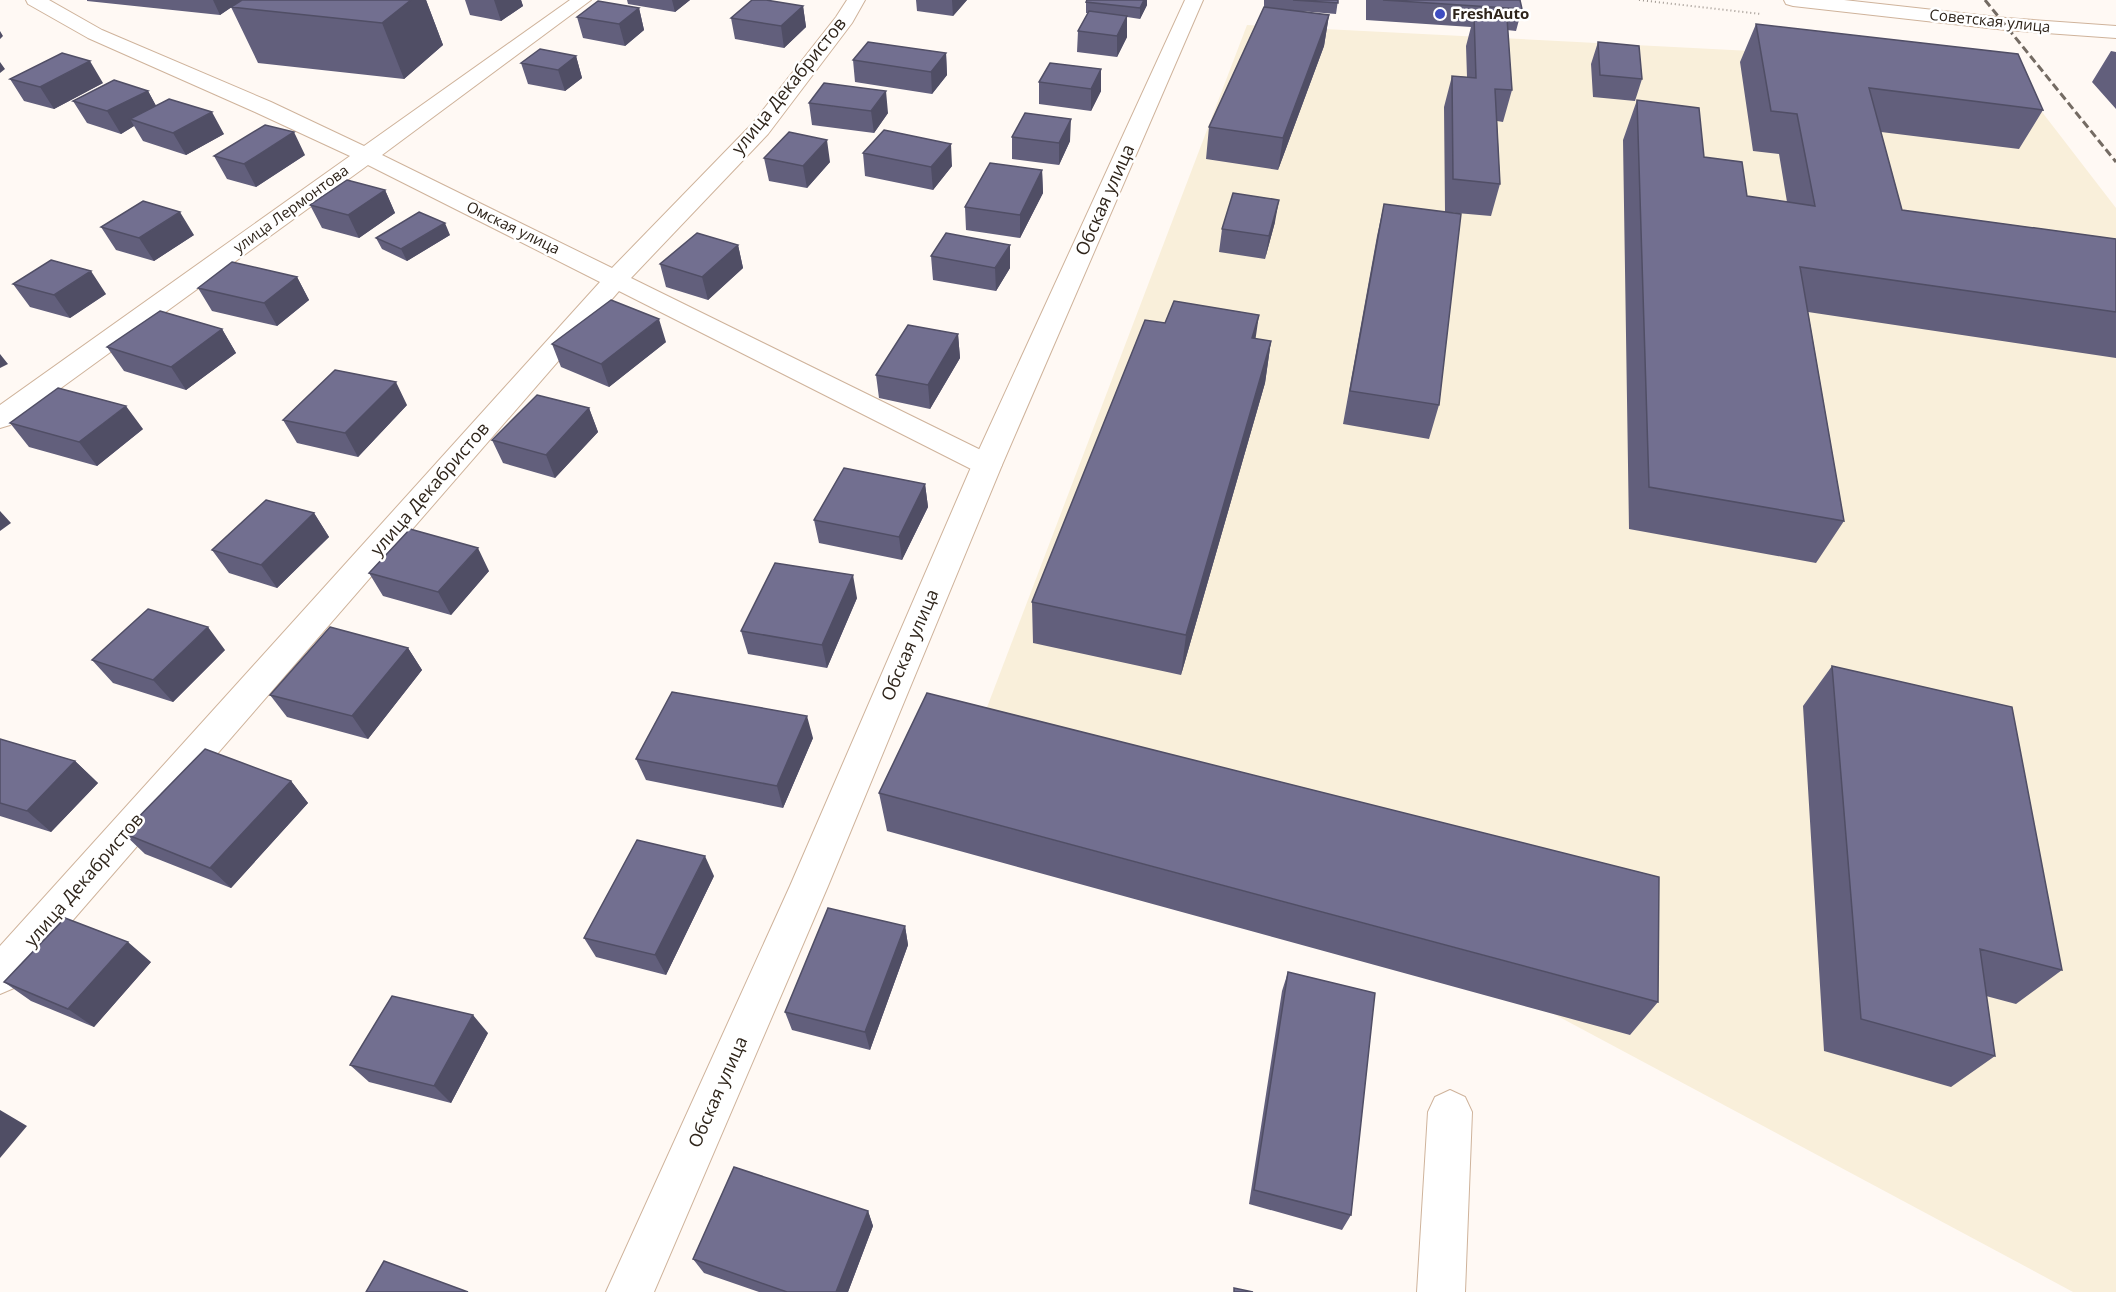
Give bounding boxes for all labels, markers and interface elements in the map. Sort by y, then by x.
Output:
place label: FreshAuto [1452,3,1529,23]
street label: Советская улица [1929,4,2052,36]
marker: FreshAuto [1433,7,1447,21]
street label: улица Декабристов [725,12,851,159]
street label: Обская улица [1069,140,1139,259]
street label: улица Лермонтова [229,160,352,257]
street label: Омская улица [463,196,563,258]
street label: улица Декабристов [364,416,494,560]
street label: Обская улица [875,585,943,704]
street label: улица Декабристов [18,807,148,951]
street label: Обская улица [682,1032,752,1151]

